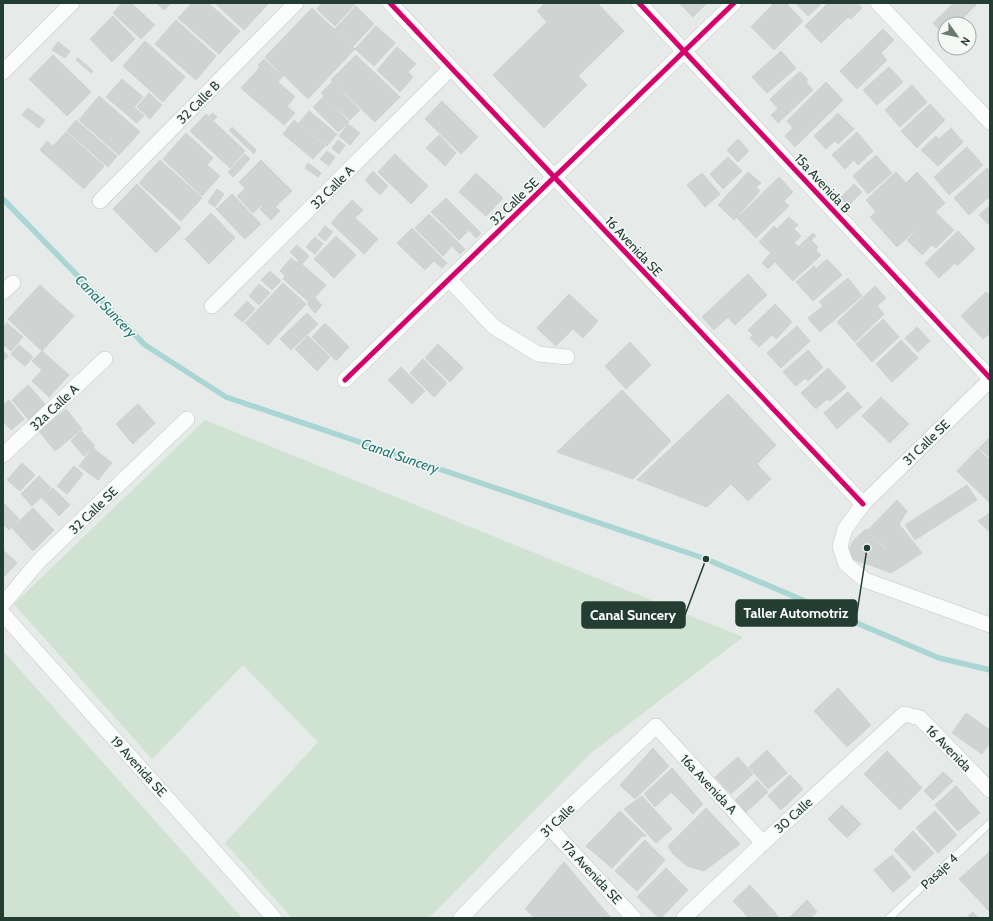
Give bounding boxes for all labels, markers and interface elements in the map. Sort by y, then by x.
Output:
north arrow [937,16,977,56]
text: N [957,34,973,49]
street label: 32 Calle B [173,77,223,127]
street label: 15a Avenida B [792,150,855,216]
street label: 32 Calle A [307,162,357,212]
street label: 32 Calle SE [486,174,542,228]
street label: 16 Avenida SE [602,213,666,279]
water label: Canal Suncery [71,271,141,342]
street label: 32a Calle A [26,380,82,434]
street label: 31 Calle SE [899,416,953,468]
water label: Canal Suncery [359,434,442,478]
street label: 32 Calle SE [65,483,121,537]
callout: Taller Automotriz [736,600,857,626]
callout: Canal Suncery [582,602,685,628]
text: Taller Automotriz [744,604,849,622]
text: Canal Suncery [590,606,677,624]
street label: 16 Avenida [923,721,976,775]
street label: 19 Avenida SE [108,732,170,800]
street label: 16a Avenida A [677,751,741,817]
street label: 30 Calle [771,793,816,836]
street label: 31 Calle [537,800,578,840]
street label: 17a Avenida SE [558,837,626,907]
street label: Pasaje 4 [917,849,962,893]

